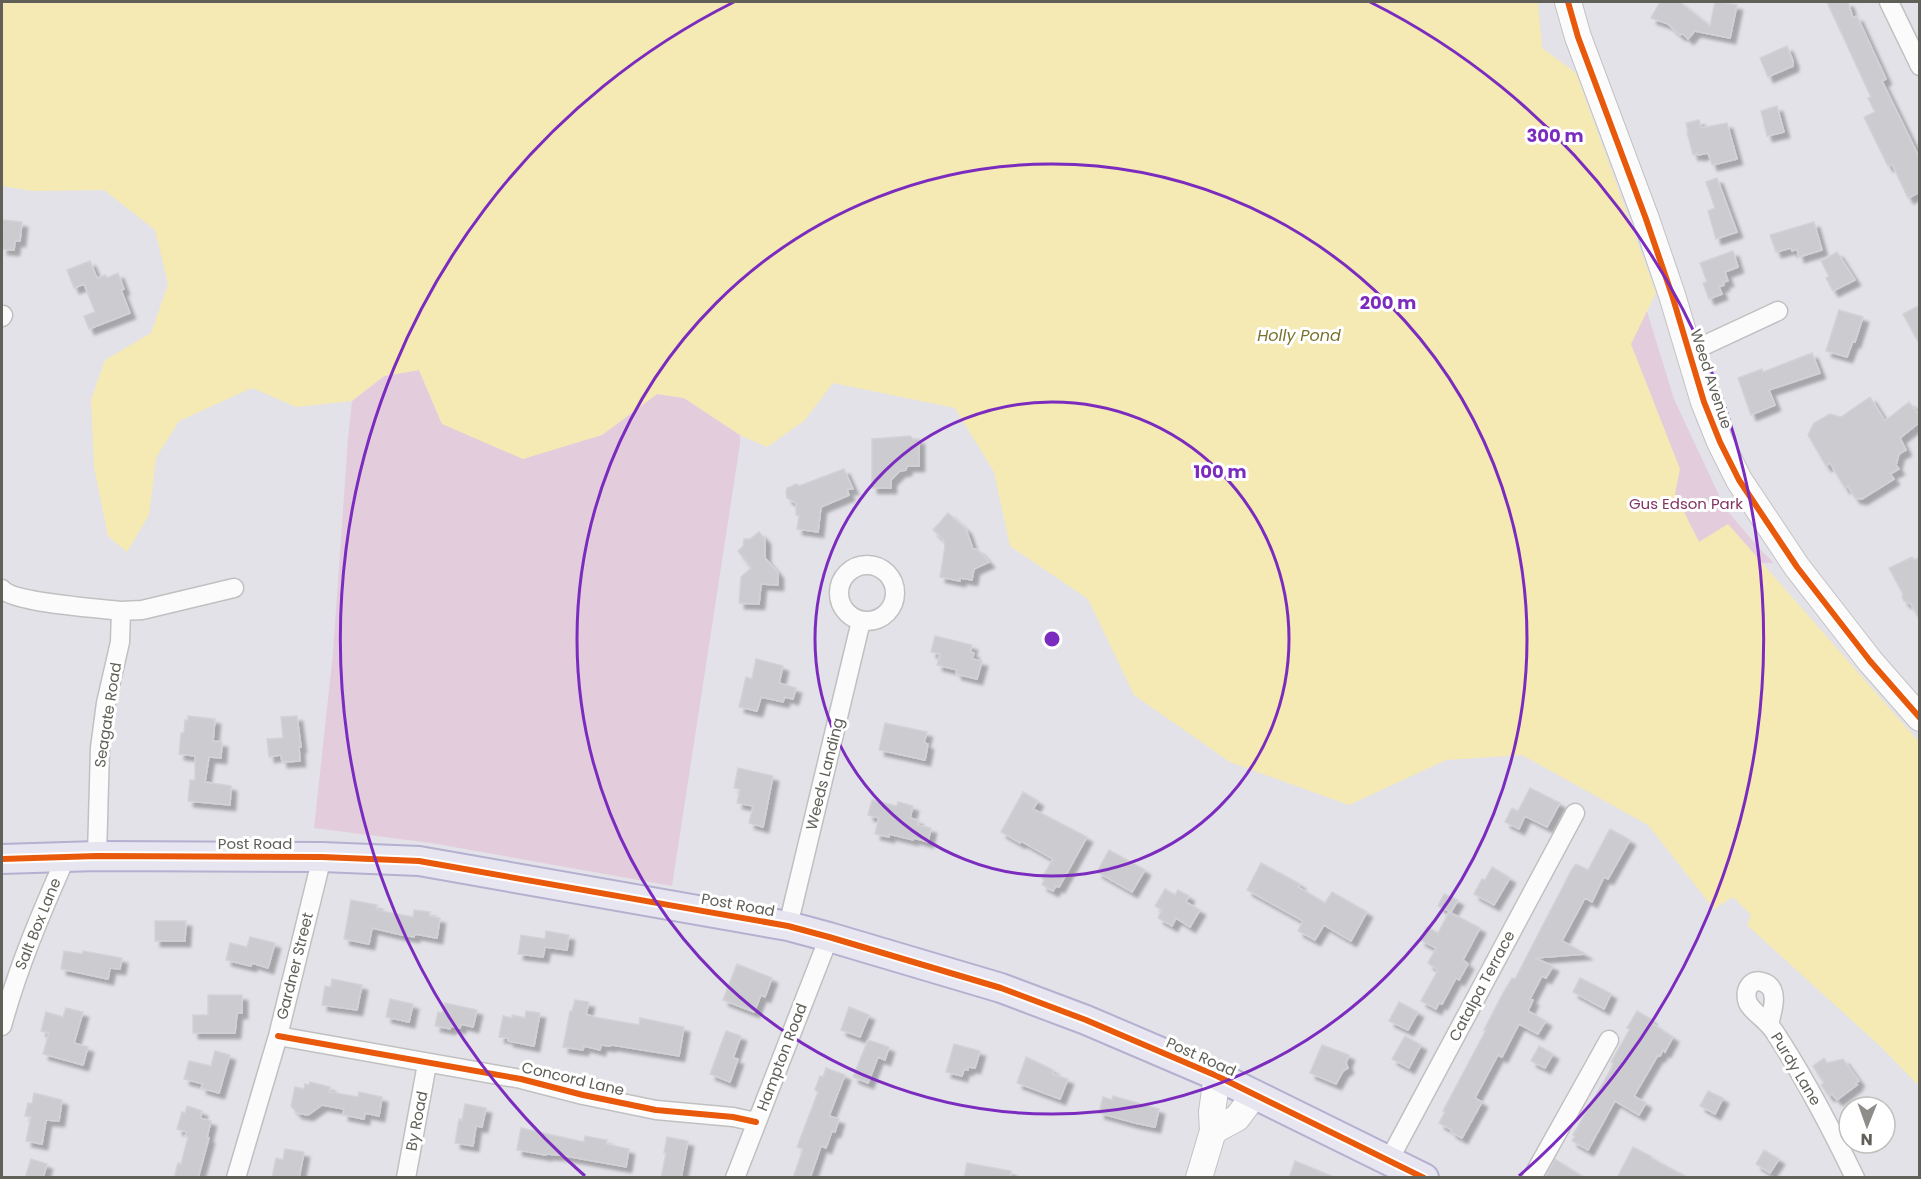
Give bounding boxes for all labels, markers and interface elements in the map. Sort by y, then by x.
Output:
text: 300 m [1526,123,1584,148]
text: 200 m [1360,290,1416,315]
water label: Holly Pond [1257,324,1341,347]
street label: Weed Avenue [1685,326,1737,431]
text: 100 m [1193,459,1247,484]
park label: Gus Edson Park [1629,493,1743,514]
centre of rings [1042,629,1062,649]
street label: Seagate Road [89,661,126,769]
street label: Weeds Landing [800,716,849,832]
street label: Post Road [218,833,292,854]
street label: Salt Box Lane [10,875,66,973]
street label: Post Road [700,888,777,921]
street label: Gardner Street [271,910,318,1022]
street label: Catalpa Terrace [1444,927,1520,1045]
street label: Hampton Road [751,1000,812,1114]
street label: Purdy Lane [1766,1028,1827,1109]
street label: Post Road [1163,1032,1240,1081]
street label: Concord Lane [520,1057,627,1101]
street label: By Road [400,1089,433,1153]
north arrow [1837,1095,1897,1155]
text: N [1861,1128,1873,1151]

